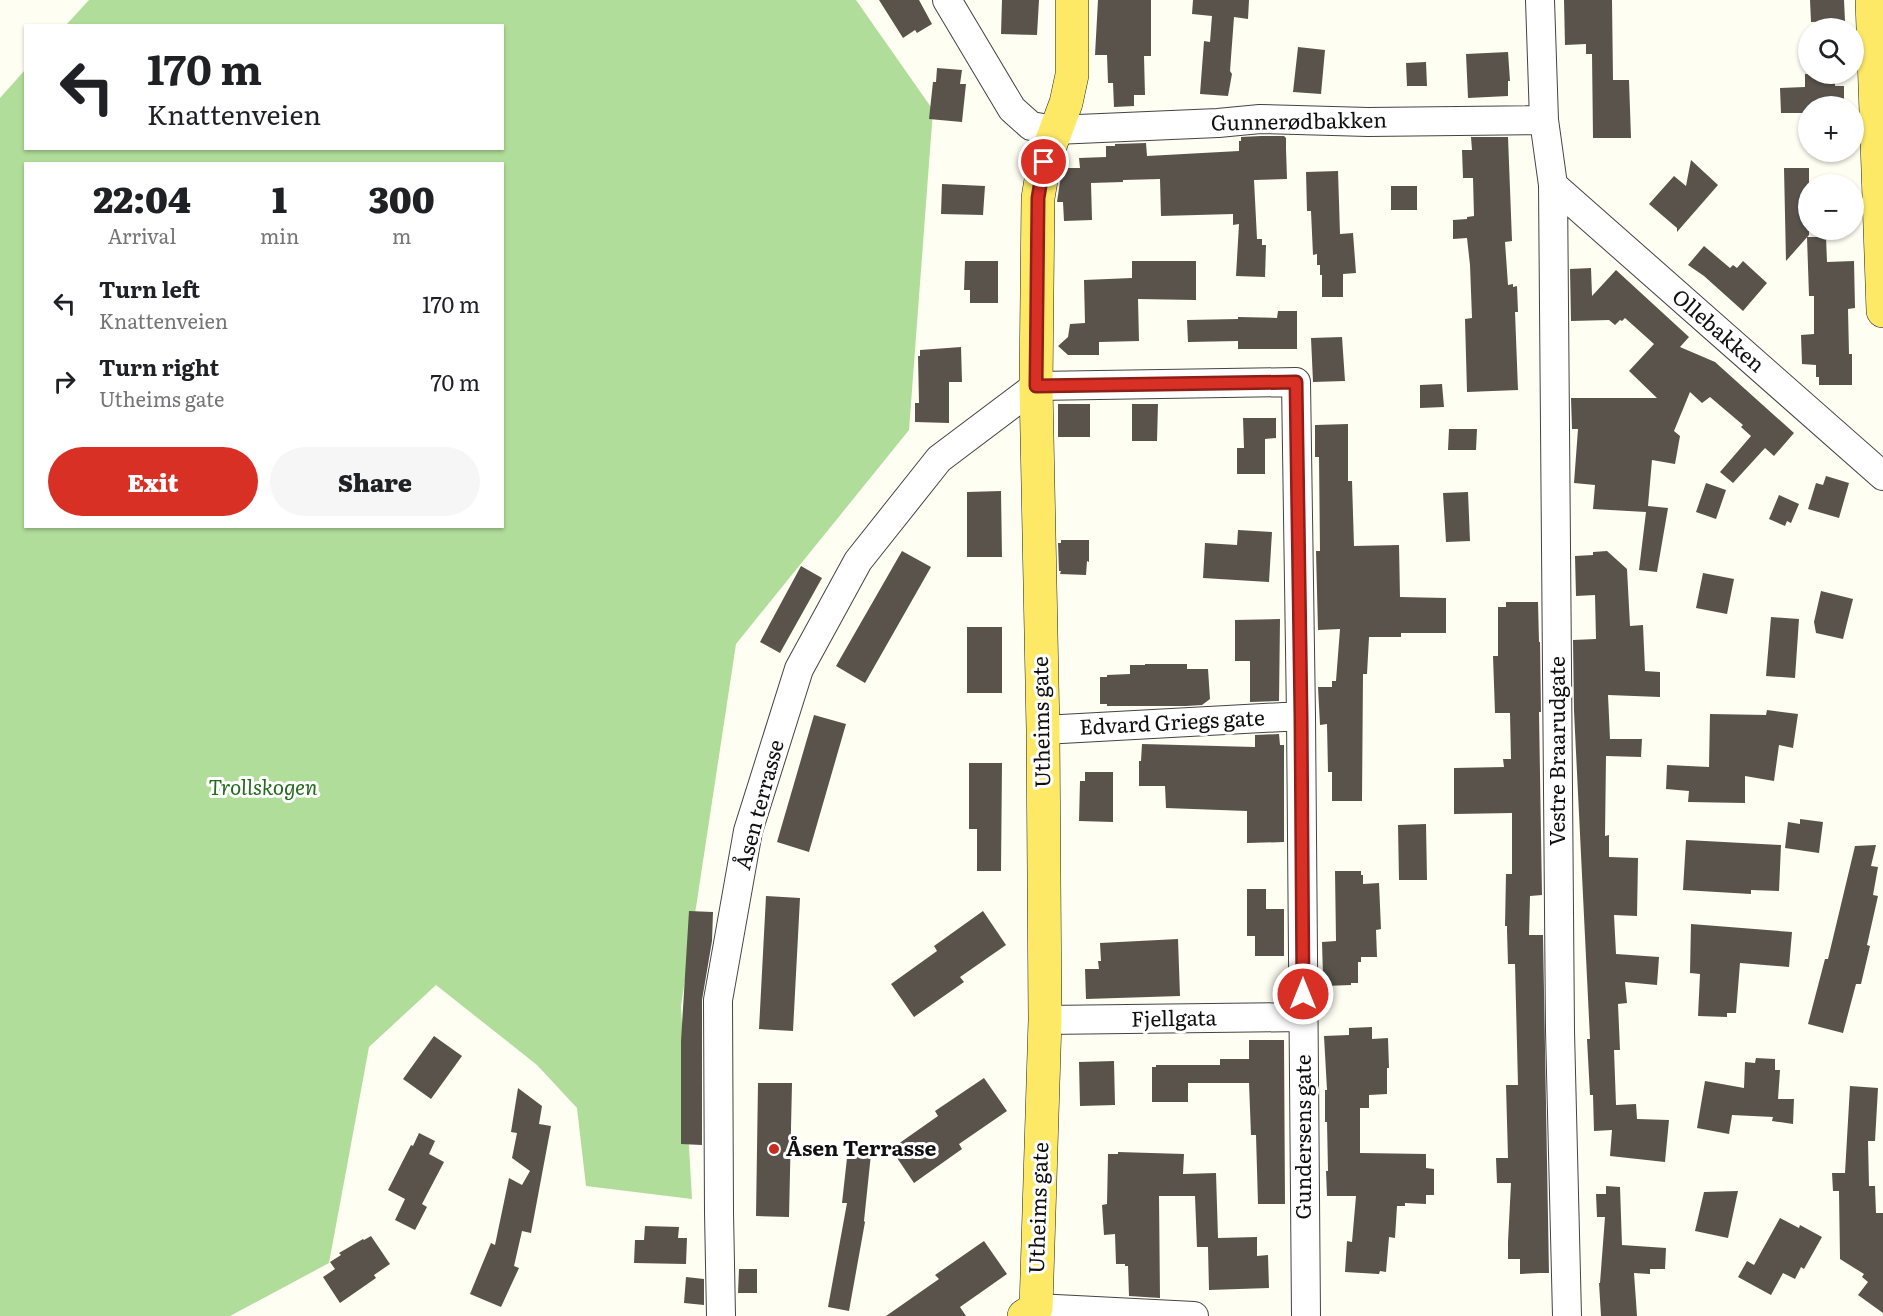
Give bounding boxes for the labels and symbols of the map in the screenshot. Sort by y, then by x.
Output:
street label: Gunnerødbakken [1211,102,1387,137]
pin [1018,136,1069,187]
street label: Ollebakken [1666,280,1773,378]
street label: Utheims gate [1023,656,1056,788]
street label: Vestre Braarudgate [1540,656,1571,846]
street label: Edvard Griegs gate [1078,700,1265,741]
street label: Åsen terrasse [725,736,790,873]
park label: Trollskogen [208,770,318,801]
position arrow [1271,962,1335,1026]
street label: Fjellgata [1131,1000,1218,1033]
street label: Gundersens gate [1286,1054,1317,1220]
place label: Åsen Terrasse [786,1131,937,1162]
street label: Utheims gate [1019,1141,1054,1274]
marker: Åsen Terrasse [767,1142,781,1156]

